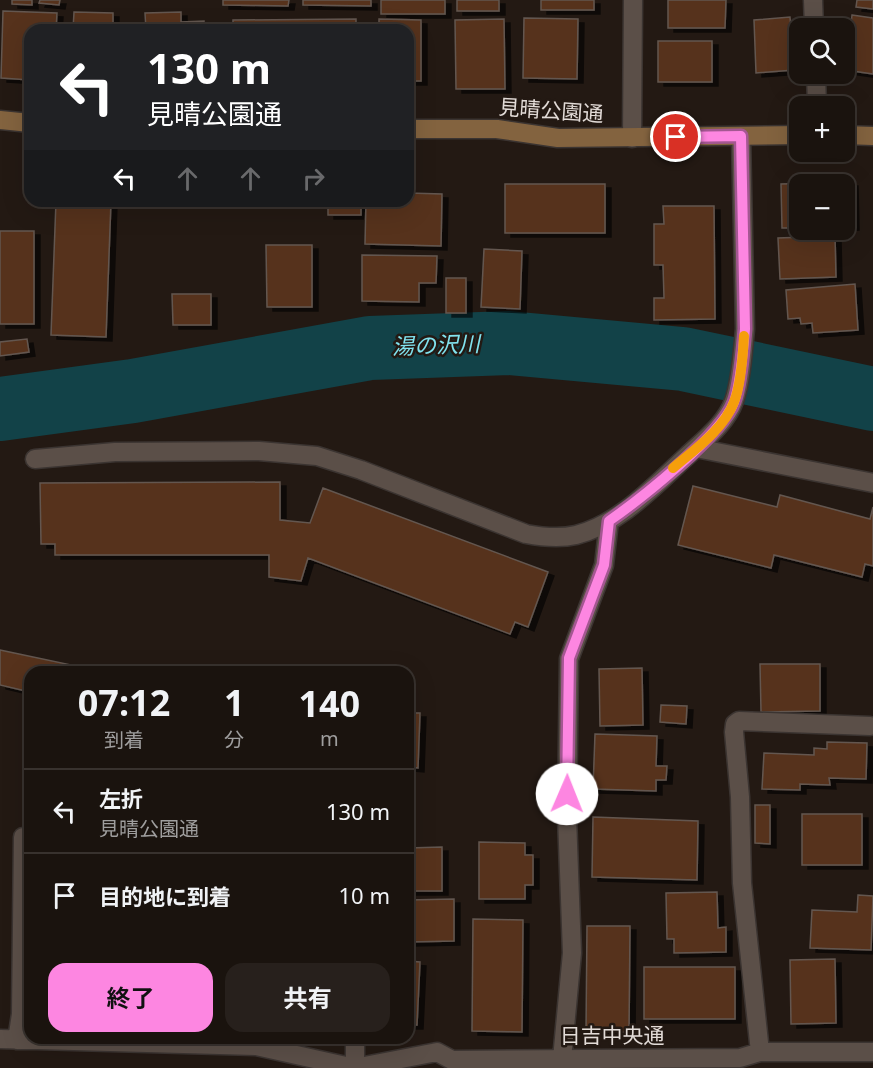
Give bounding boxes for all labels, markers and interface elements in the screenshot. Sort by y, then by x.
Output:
map controls [789,18,855,240]
button: search [789,18,855,84]
text: 130 m [147,39,271,96]
icon: left [48,48,126,126]
street label: 見晴公園通 [498,92,604,128]
text: 見晴公園通 [147,95,282,132]
button: + [789,96,855,162]
pin [650,111,701,162]
icon: arrive [659,120,692,153]
icon: left [108,162,141,195]
icon: ahead [171,162,204,195]
icon: ahead [234,162,267,195]
icon: right [297,162,330,195]
button: − [789,174,855,240]
water label: 湯の沢川 [391,327,482,361]
text: 07:12 [78,678,170,727]
text: 1 [224,678,245,727]
text: 140 [298,679,360,728]
text: m [320,725,339,752]
text: 到着 [104,726,144,753]
text: 分 [224,726,244,753]
position arrow [535,762,599,826]
text: 左折 [99,783,143,813]
icon: left [48,795,81,828]
text: 130 m [326,796,390,826]
text: 見晴公園通 [99,815,199,842]
icon: arrive [48,879,81,912]
text: 10 m [339,880,390,910]
text: 目的地に到着 [99,881,231,911]
button: 終了 [48,963,213,1032]
button: 共有 [225,963,390,1032]
street label: 日吉中央通 [560,1021,665,1049]

